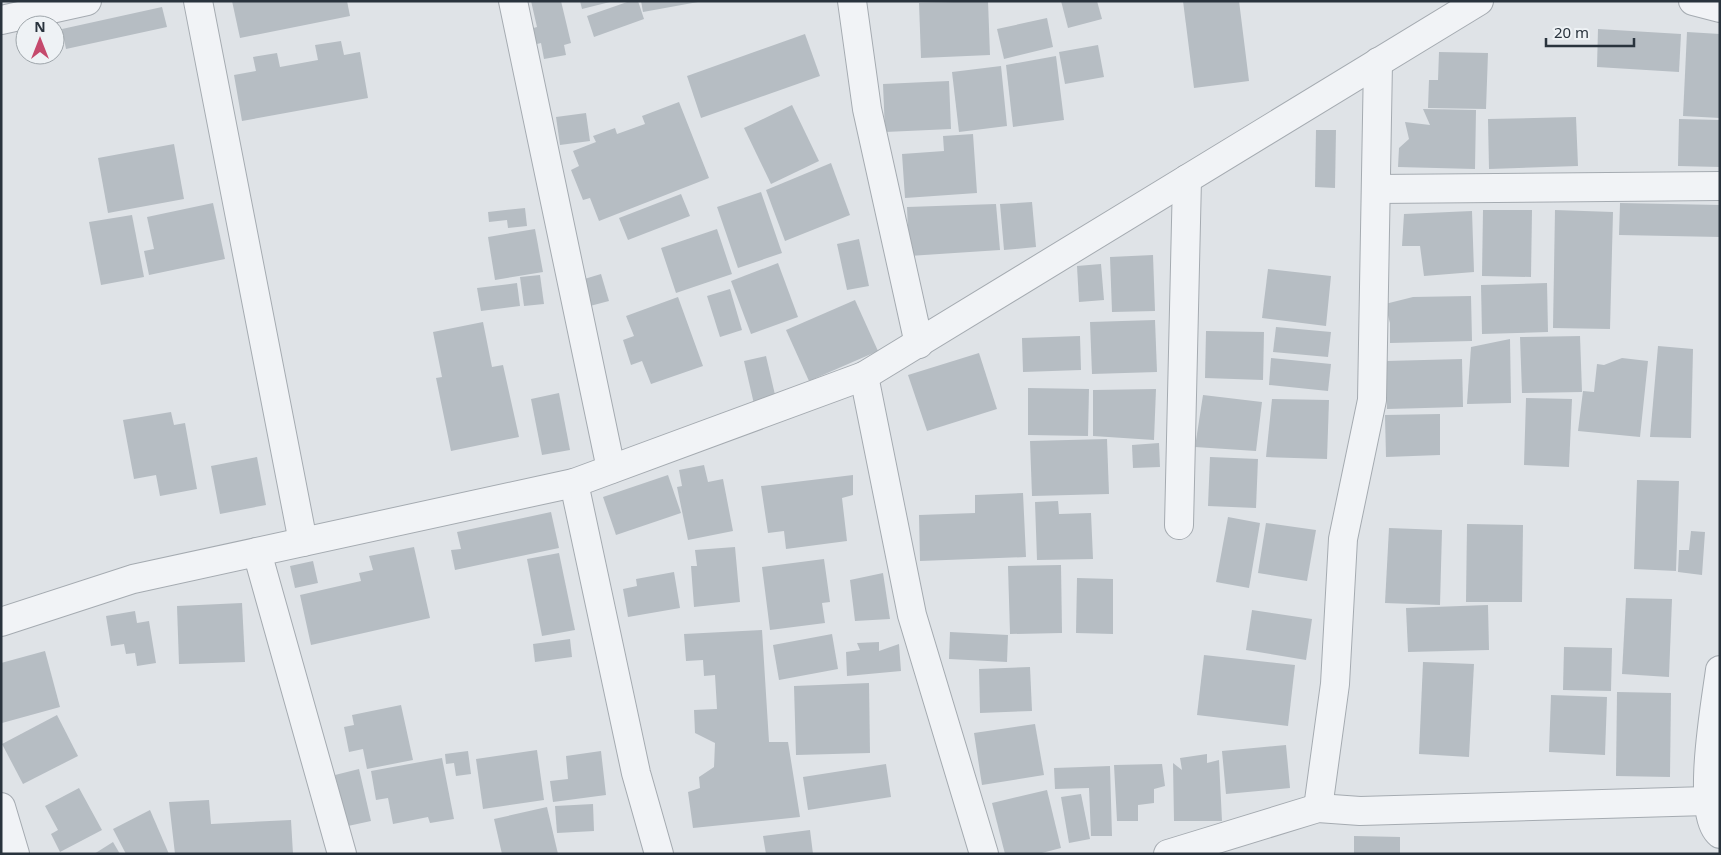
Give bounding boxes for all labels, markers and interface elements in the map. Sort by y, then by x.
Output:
north arrow [15,15,65,65]
scale bar [1546,15,1634,47]
text: N [34,17,46,36]
text: 20 m [1554,22,1589,42]

